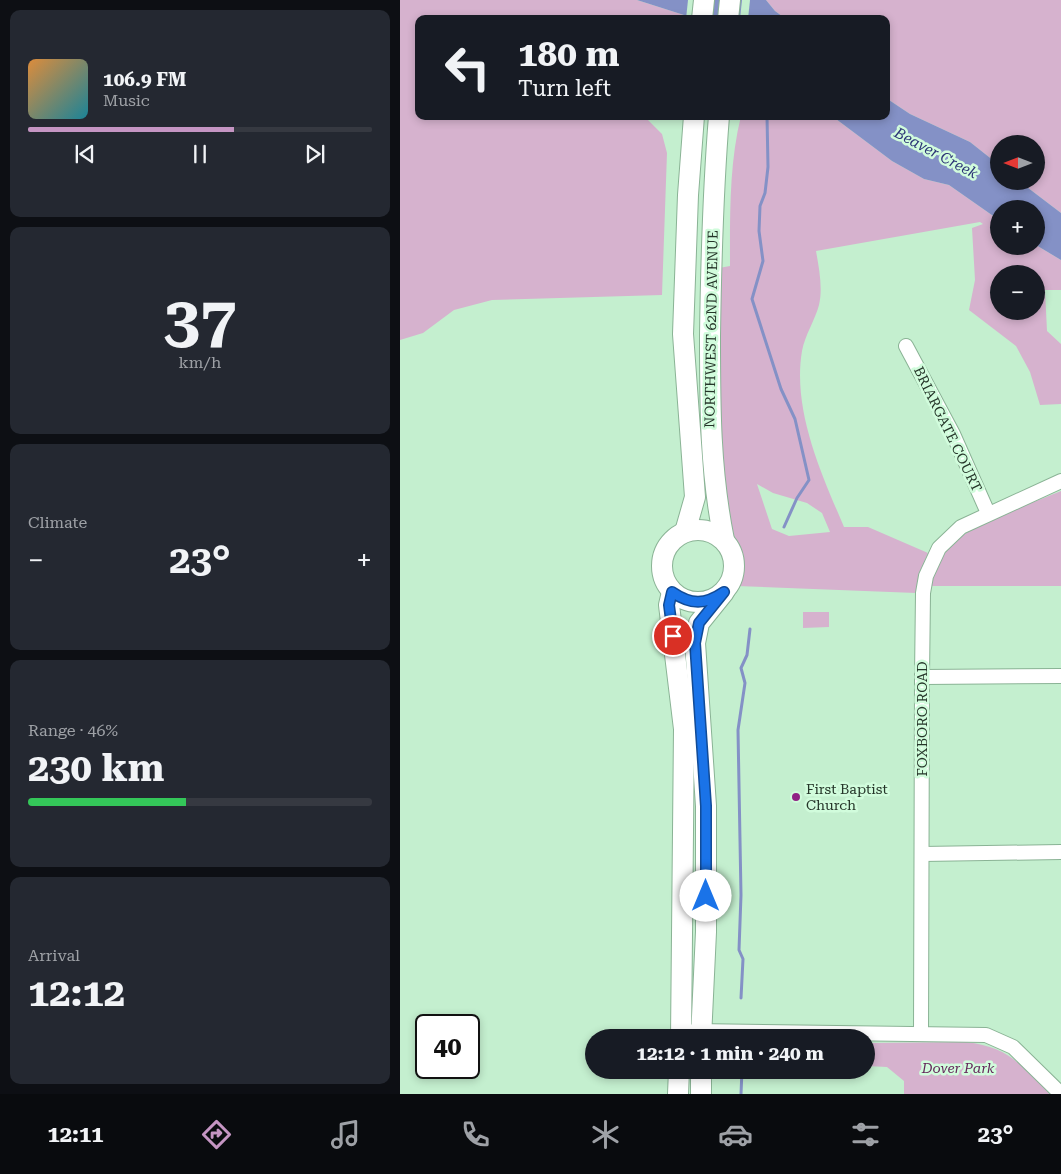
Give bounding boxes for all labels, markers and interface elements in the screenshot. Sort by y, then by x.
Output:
text: 180 m [518,34,619,75]
icon: left [435,35,500,100]
text: 106.9 FM [103,68,186,91]
text: Turn left [518,76,611,101]
text: Music [103,91,150,110]
water label: Beaver Creek [890,123,981,183]
north arrow [990,135,1045,190]
map controls [990,135,1045,320]
icon: previous [71,140,99,168]
icon: pause [186,140,214,168]
icon: next [301,140,329,168]
button: + [990,200,1045,255]
street label: NORTHWEST 62ND AVENUE [701,230,721,428]
button: − [990,265,1045,320]
text: 37 [164,282,236,358]
text: km/h [179,353,221,372]
street label: BRIARGATE COURT [911,364,985,494]
text: Climate [28,513,87,532]
text: 23° [169,538,231,582]
text: − [28,544,44,577]
text: + [356,544,372,577]
pin [652,615,694,657]
icon: arrive [659,622,687,650]
street label: FOXBORO ROAD [914,661,930,777]
text: Range · 46% [28,721,118,740]
text: 230 km [28,746,164,790]
place label: First Baptist Church [806,781,888,813]
marker: First Baptist Church [790,791,802,803]
position arrow [679,869,731,921]
text: Arrival [28,946,80,965]
text: 12:12 [28,971,125,1015]
speed limit sign: 40 [415,1014,480,1079]
text: 12:12 · 1 min · 240 m [636,1042,824,1065]
park label: Dover Park [921,1060,995,1076]
icon: directions [199,1117,234,1152]
icon: music [328,1117,363,1152]
icon: phone [458,1117,493,1152]
icon: climate [588,1117,623,1152]
icon: car [718,1117,753,1152]
icon: filters [848,1117,883,1152]
text: 12:11 [47,1122,104,1147]
text: 23° [978,1122,1013,1147]

